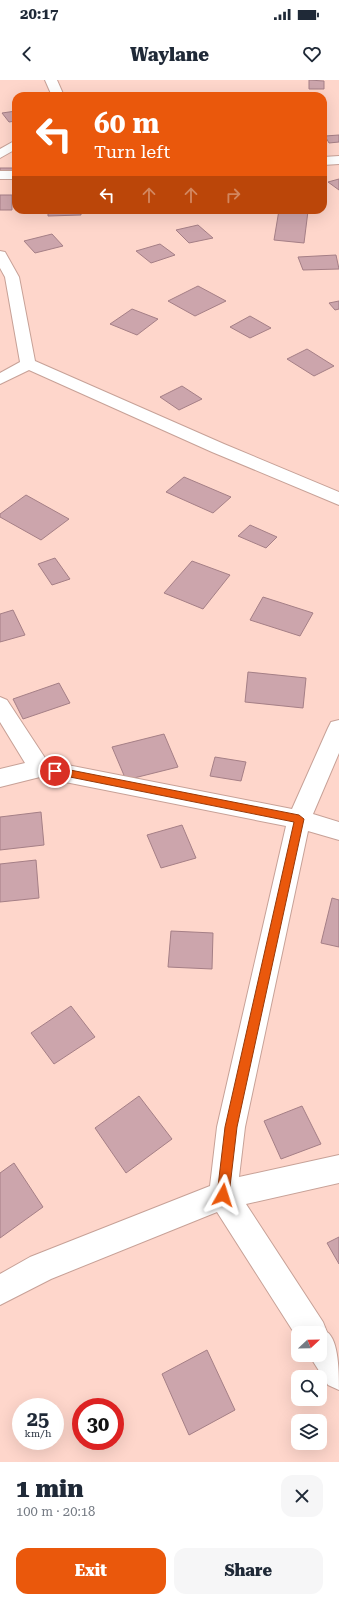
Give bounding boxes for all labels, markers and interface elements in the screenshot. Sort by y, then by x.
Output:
text: 20:17 [20,5,58,23]
icon: back [16,43,38,65]
icon: heart [301,43,323,65]
text: Waylane [130,44,209,65]
text: 60 m [94,107,159,140]
icon: left [28,108,80,160]
text: Turn left [94,141,170,162]
icon: left [96,184,118,206]
icon: ahead [138,184,160,206]
icon: ahead [180,184,202,206]
icon: right [222,184,244,206]
pin [38,754,72,788]
icon: arrive [44,760,66,782]
position arrow [202,1174,244,1216]
north arrow [291,1326,327,1362]
map controls [291,1326,327,1450]
button: search [291,1370,327,1406]
speed limit sign: 30 [72,1398,124,1450]
text: 25 [27,1407,49,1431]
button: layers [291,1414,327,1450]
text: km/h [25,1428,51,1439]
text: 1 min [16,1475,83,1503]
button: close [281,1475,323,1517]
text: 100 m · 20:18 [16,1504,95,1519]
button: Exit [16,1548,166,1594]
button: Share [174,1548,323,1594]

